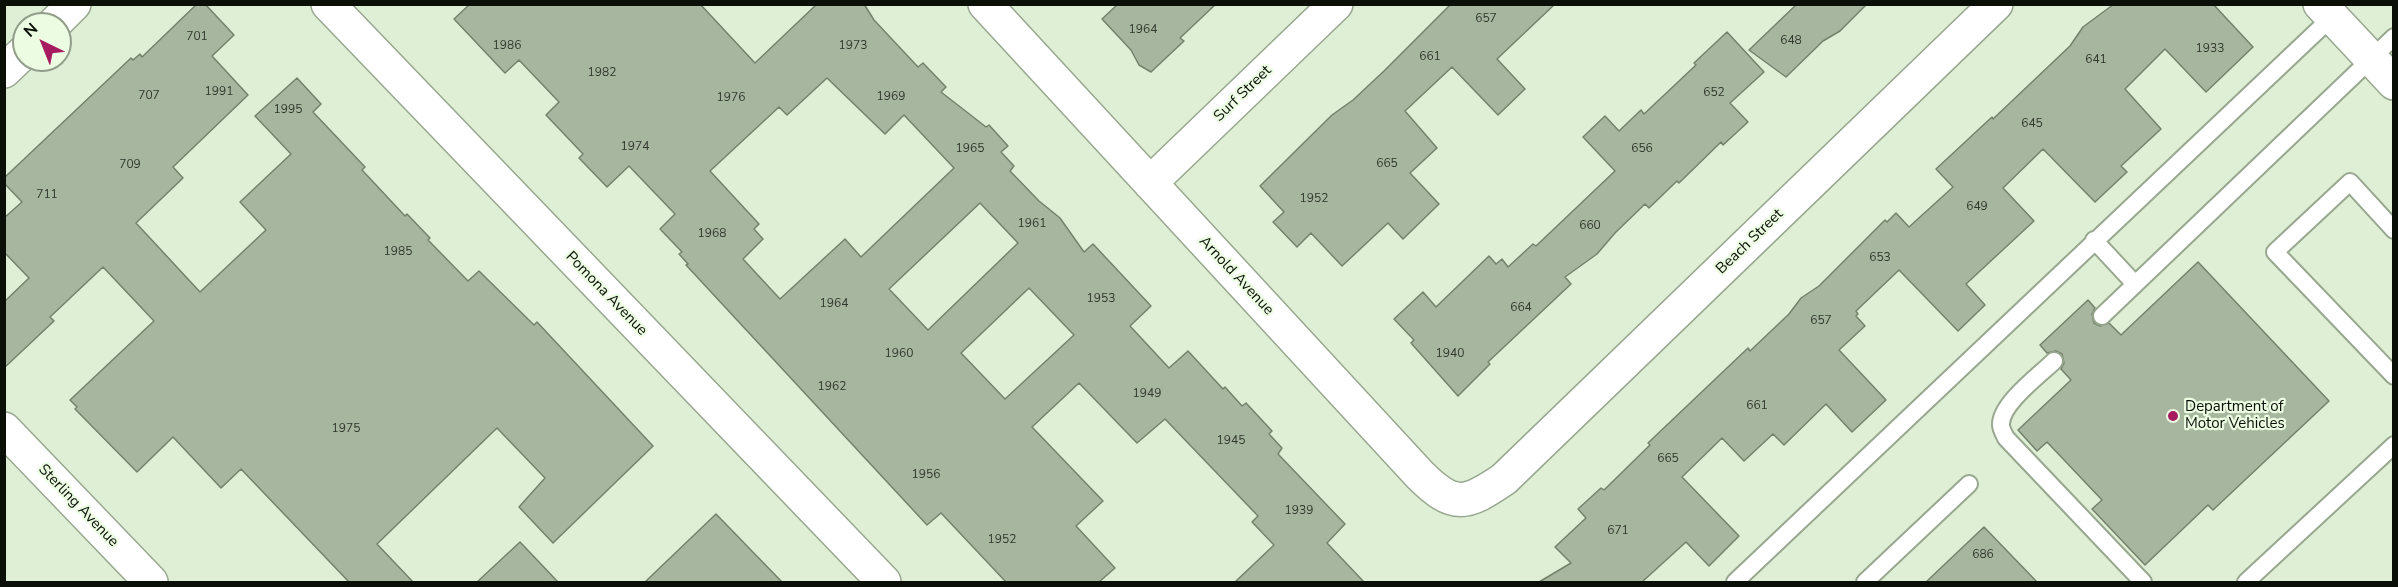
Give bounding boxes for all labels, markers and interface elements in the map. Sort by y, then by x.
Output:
north arrow [12,12,72,72]
house number: 657 [1475,12,1497,26]
text: N [19,18,43,42]
house number: 1964 [1129,23,1157,37]
house number: 701 [186,30,208,44]
house number: 648 [1780,34,1802,48]
house number: 1986 [493,39,521,53]
house number: 1973 [839,39,867,53]
house number: 1933 [2196,42,2224,56]
house number: 661 [1419,50,1441,64]
house number: 641 [2085,53,2107,67]
street label: Surf Street [1210,62,1276,126]
house number: 1982 [588,66,616,80]
house number: 1991 [205,85,233,99]
house number: 652 [1703,86,1725,100]
house number: 707 [138,89,160,103]
house number: 1969 [877,90,905,104]
house number: 1976 [717,91,745,105]
house number: 1995 [274,103,302,117]
house number: 645 [2021,117,2043,131]
house number: 1974 [621,140,649,154]
house number: 1965 [956,142,984,156]
house number: 656 [1631,142,1653,156]
house number: 665 [1376,157,1398,171]
house number: 709 [119,158,141,172]
house number: 711 [36,188,58,202]
house number: 1952 [1300,192,1328,206]
house number: 649 [1966,200,1988,214]
street label: Beach Street [1713,206,1787,278]
house number: 1961 [1018,217,1046,231]
house number: 660 [1579,219,1601,233]
house number: 1968 [698,227,726,241]
street label: Arnold Avenue [1195,233,1277,319]
house number: 1985 [384,245,412,259]
street label: Pomona Avenue [561,248,651,340]
house number: 653 [1869,251,1891,265]
house number: 1953 [1087,292,1115,306]
house number: 1964 [820,297,848,311]
house number: 664 [1510,301,1532,315]
house number: 657 [1810,314,1832,328]
house number: 1960 [885,347,913,361]
house number: 1940 [1436,347,1464,361]
house number: 1962 [818,380,846,394]
house number: 1949 [1133,387,1161,401]
place label: Department of Motor Vehicles [2185,398,2285,433]
house number: 661 [1746,399,1768,413]
marker: Department of Motor Vehicles [2166,409,2180,423]
house number: 1975 [332,422,360,436]
house number: 1945 [1217,434,1245,448]
house number: 665 [1657,452,1679,466]
street label: Sterling Avenue [34,461,122,551]
house number: 1956 [912,468,940,482]
house number: 1939 [1285,504,1313,518]
house number: 671 [1607,524,1629,538]
house number: 1952 [988,533,1016,547]
house number: 686 [1972,548,1994,562]

